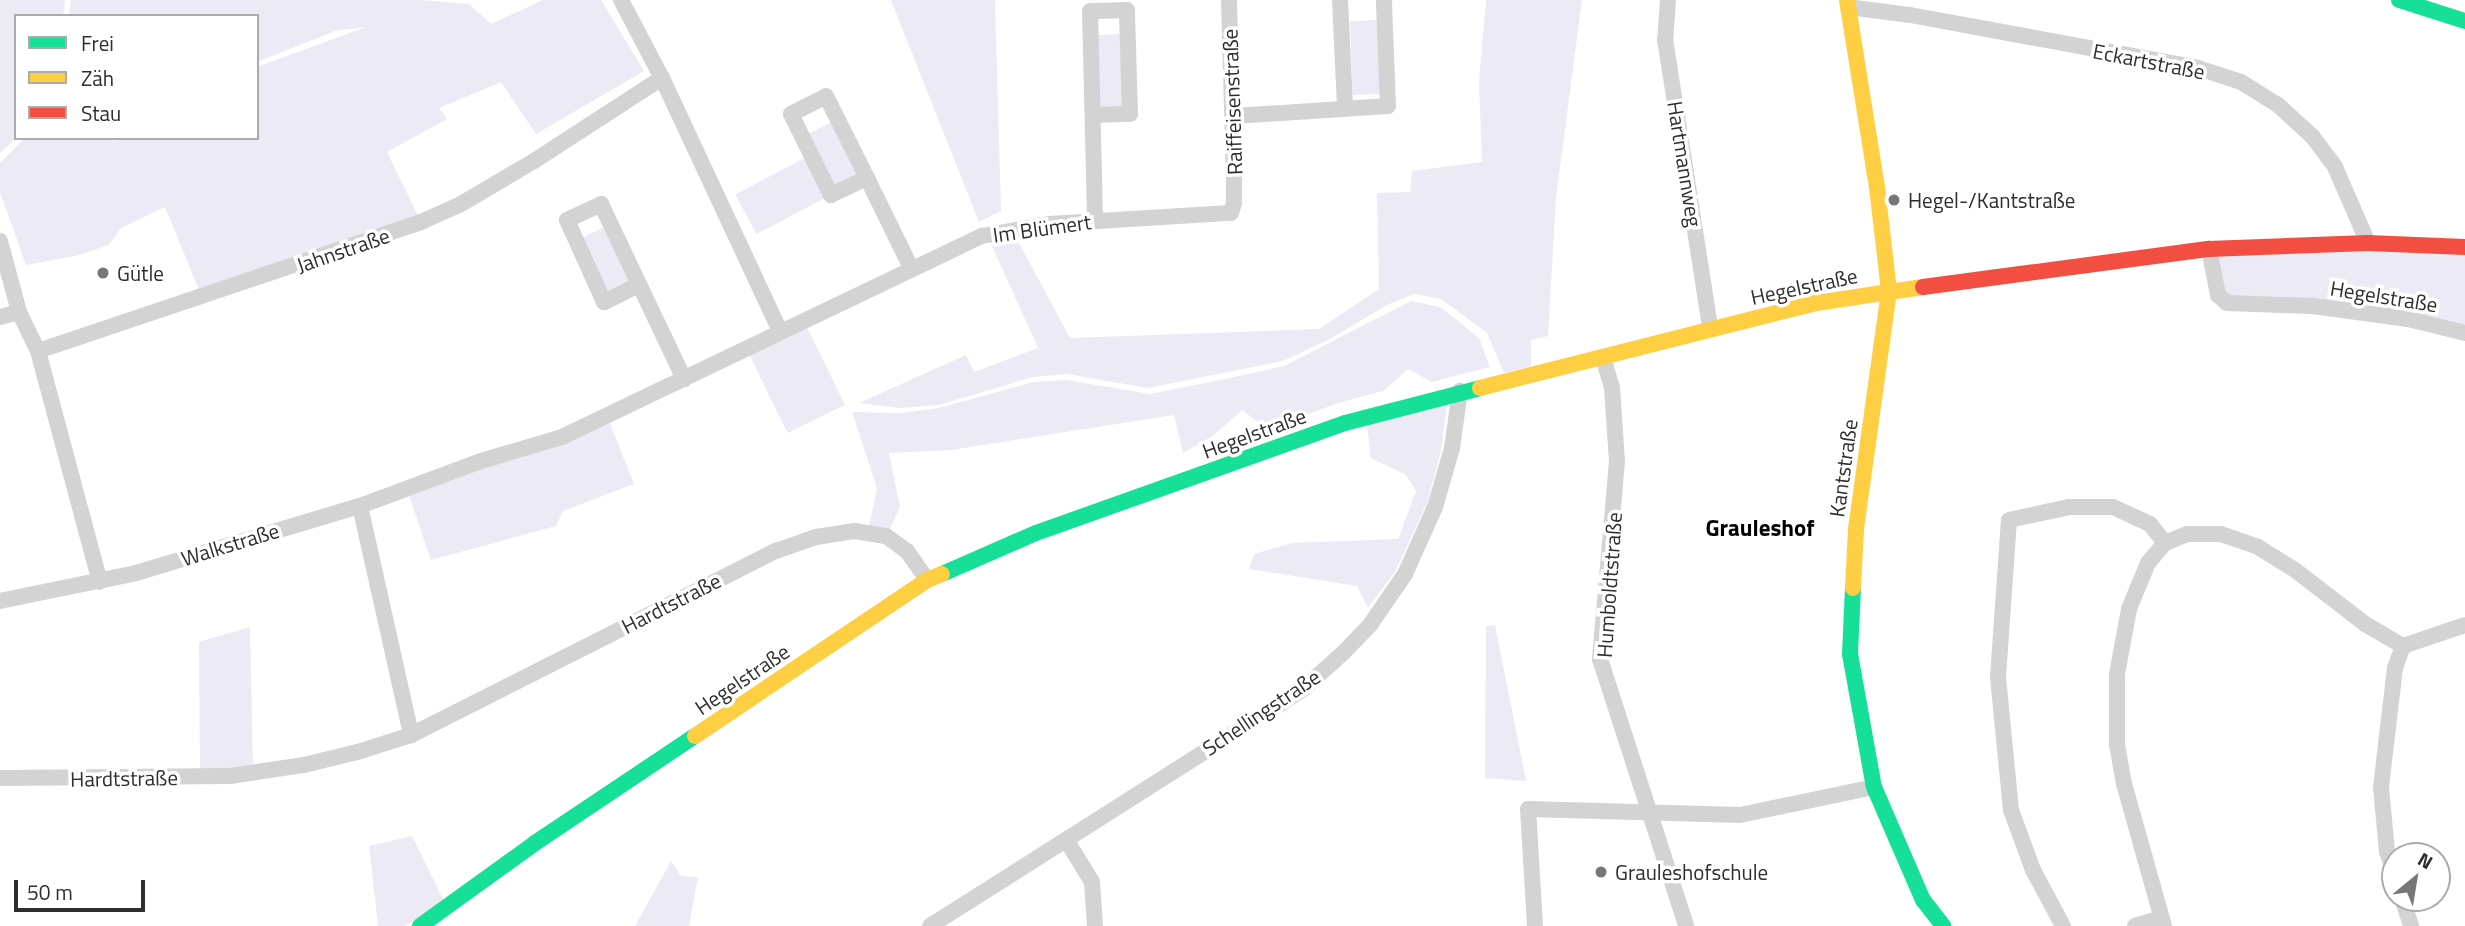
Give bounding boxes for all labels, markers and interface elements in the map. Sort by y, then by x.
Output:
legend [14,14,259,140]
text: Frei [81,27,114,59]
street label: Raiffeisenstraße [1217,29,1247,175]
street label: Eckartstraße [2091,38,2207,84]
text: Zäh [81,62,114,94]
text: Stau [81,97,121,129]
street label: Hartmannweg [1663,99,1707,229]
place label: Hegel-/Kantstraße [1908,187,2075,213]
marker: Hegel-/Kantstraße [1886,192,1902,208]
street label: Im Blümert [991,209,1093,247]
street label: Jahnstraße [293,222,393,278]
place label: Gütle [117,260,164,286]
street label: Hegelstraße [1748,262,1860,310]
marker: Gütle [95,265,111,281]
street label: Hegelstraße [2328,275,2440,317]
street label: Hegelstraße [1199,403,1309,463]
street label: Kantstraße [1824,417,1862,519]
street label: Humboldtstraße [1591,511,1627,659]
district label: Grauleshof [1705,514,1815,542]
street label: Walkstraße [178,517,282,571]
street label: Hardtstraße [617,567,725,639]
street label: Hegelstraße [690,638,794,720]
street label: Schellingstraße [1197,663,1325,761]
street label: Hardtstraße [70,764,178,792]
north arrow [2381,842,2451,912]
text: N [2413,844,2439,876]
place label: Grauleshofschule [1615,859,1768,885]
marker: Grauleshofschule [1593,864,1609,880]
scale bar [18,866,149,910]
text: 50 m [27,876,73,908]

